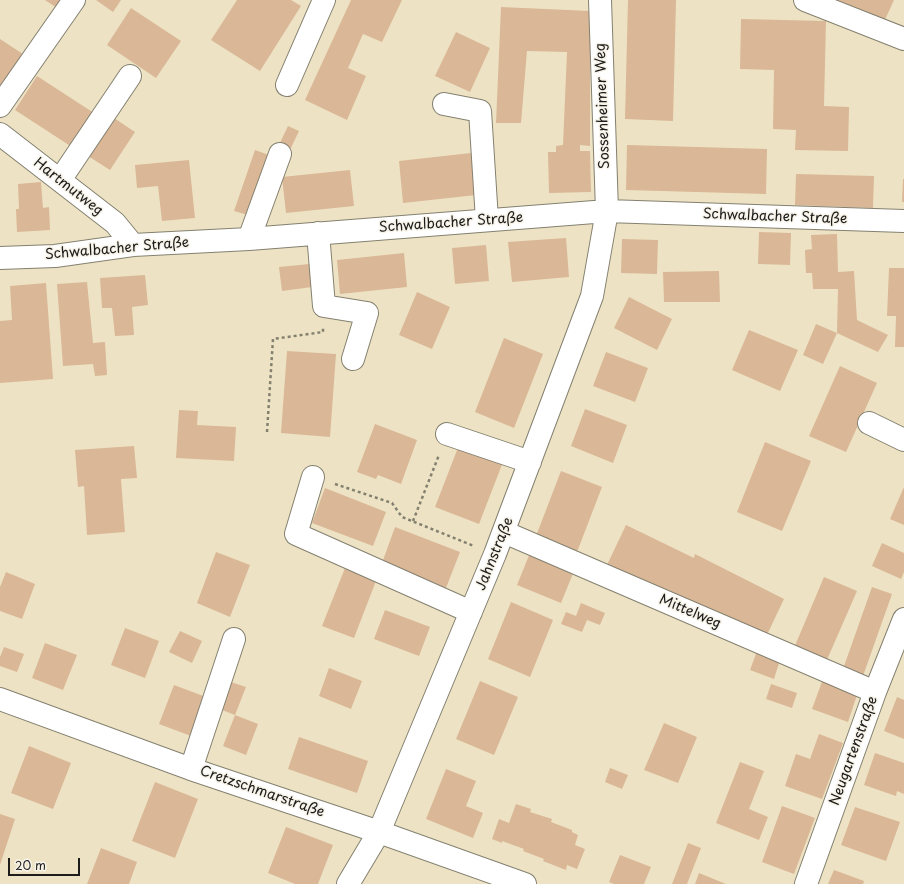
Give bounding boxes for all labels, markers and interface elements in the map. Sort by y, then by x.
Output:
street label: Sossenheimer Weg [592,43,614,169]
street label: Hartmutweg [30,155,106,219]
street label: Schwalbacher Straße [702,206,848,228]
street label: Schwalbacher Straße [378,210,524,236]
street label: Schwalbacher Straße [44,234,190,264]
street label: Jahnstraße [473,515,517,593]
street label: Mittelweg [657,591,723,633]
street label: Neugartenstraße [826,694,882,808]
street label: Cretzschmarstraße [197,763,327,821]
scale bar [10,850,82,876]
text: 20 m [15,856,46,874]

